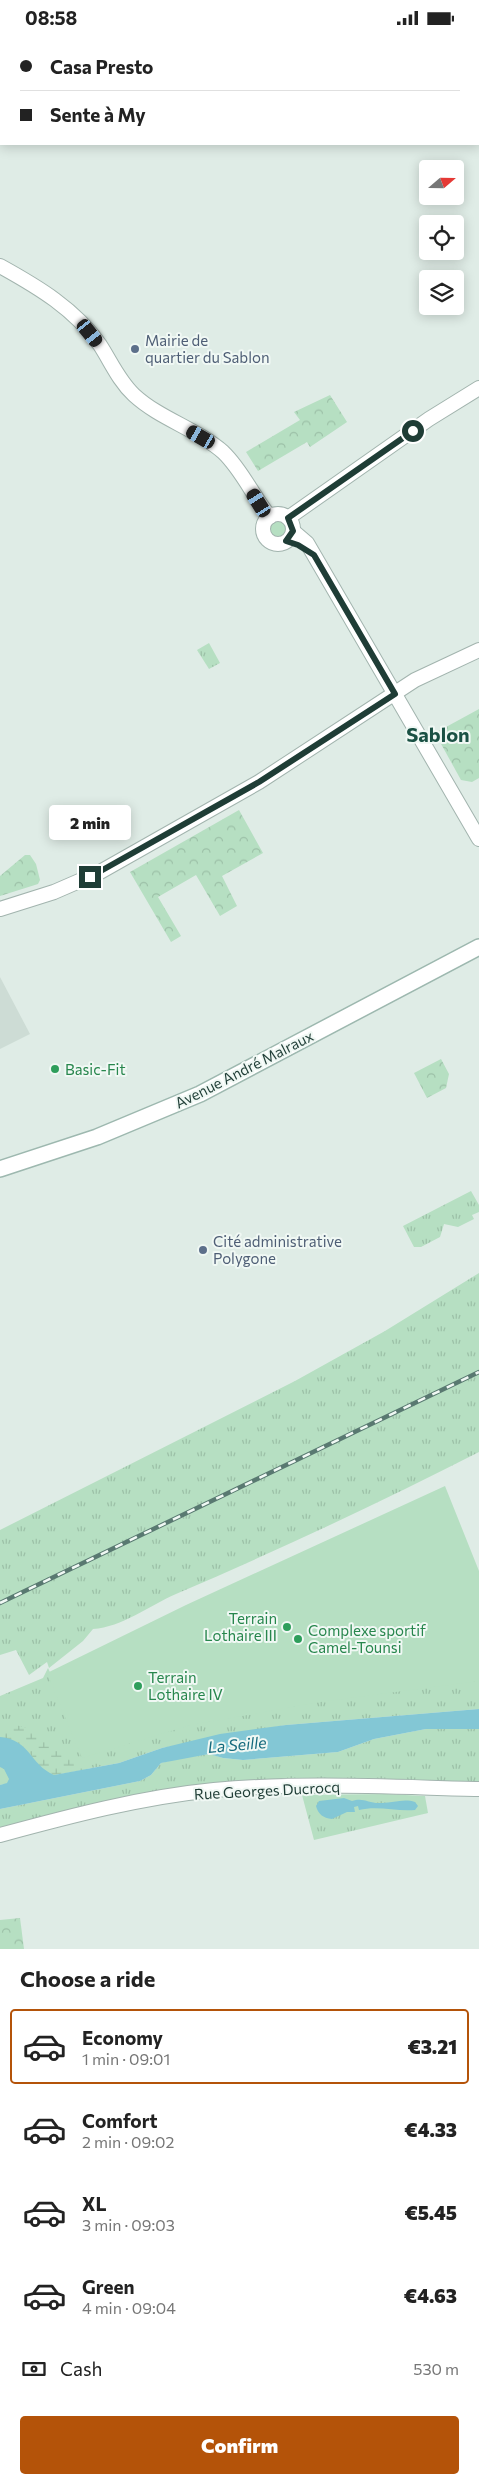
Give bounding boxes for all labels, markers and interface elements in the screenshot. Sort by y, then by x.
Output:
text: 08:58 [25,6,77,29]
text: Casa Presto [50,55,153,78]
text: Sente à My [50,103,146,126]
north arrow [419,160,464,205]
map controls [419,160,464,315]
button: locate [419,215,464,260]
button: layers [419,270,464,315]
car [74,317,105,349]
place label: Mairie de quartier du Sablon [145,331,270,366]
marker: Mairie de quartier du Sablon [129,343,141,355]
route start [402,420,424,442]
car [184,423,217,451]
car [244,486,273,520]
district label: Sablon [406,722,470,746]
callout: 2 min [49,805,131,839]
text: 2 min [70,813,110,832]
route end [79,866,101,888]
street label: Avenue André Malraux [172,1026,316,1112]
place label: Basic-Fit [65,1060,126,1078]
marker: Basic-Fit [49,1063,61,1075]
place label: Cité administrative Polygone [213,1232,342,1267]
marker: Cité administrative Polygone [197,1244,209,1256]
place label: Terrain Lothaire III [204,1609,277,1644]
marker: Terrain Lothaire III [281,1621,293,1633]
place label: Complexe sportif Camel-Tounsi [308,1621,426,1656]
marker: Complexe sportif Camel-Tounsi [292,1633,304,1645]
place label: Terrain Lothaire IV [148,1668,223,1703]
marker: Terrain Lothaire IV [132,1680,144,1692]
water label: La Seille [207,1732,268,1756]
street label: Rue Georges Ducrocq [193,1777,341,1803]
text: Choose a ride [20,1965,155,1992]
icon: car [22,2024,67,2069]
text: Economy [82,2026,163,2049]
text: €3.21 [407,2035,457,2058]
text: 1 min · 09:01 [82,2049,170,2068]
icon: car [22,2107,67,2152]
text: Comfort [82,2109,158,2132]
text: €4.33 [404,2118,457,2141]
text: 2 min · 09:02 [82,2132,174,2151]
icon: car [22,2190,67,2235]
text: XL [82,2192,107,2215]
text: €5.45 [404,2201,457,2224]
text: 3 min · 09:03 [82,2215,175,2234]
icon: car [22,2273,67,2318]
text: Green [82,2275,134,2298]
text: €4.63 [404,2284,457,2307]
text: 4 min · 09:04 [82,2298,176,2317]
icon: cash [20,2355,48,2383]
text: Cash [60,2357,102,2380]
text: 530 m [413,2359,459,2378]
button: Confirm [20,2416,459,2474]

